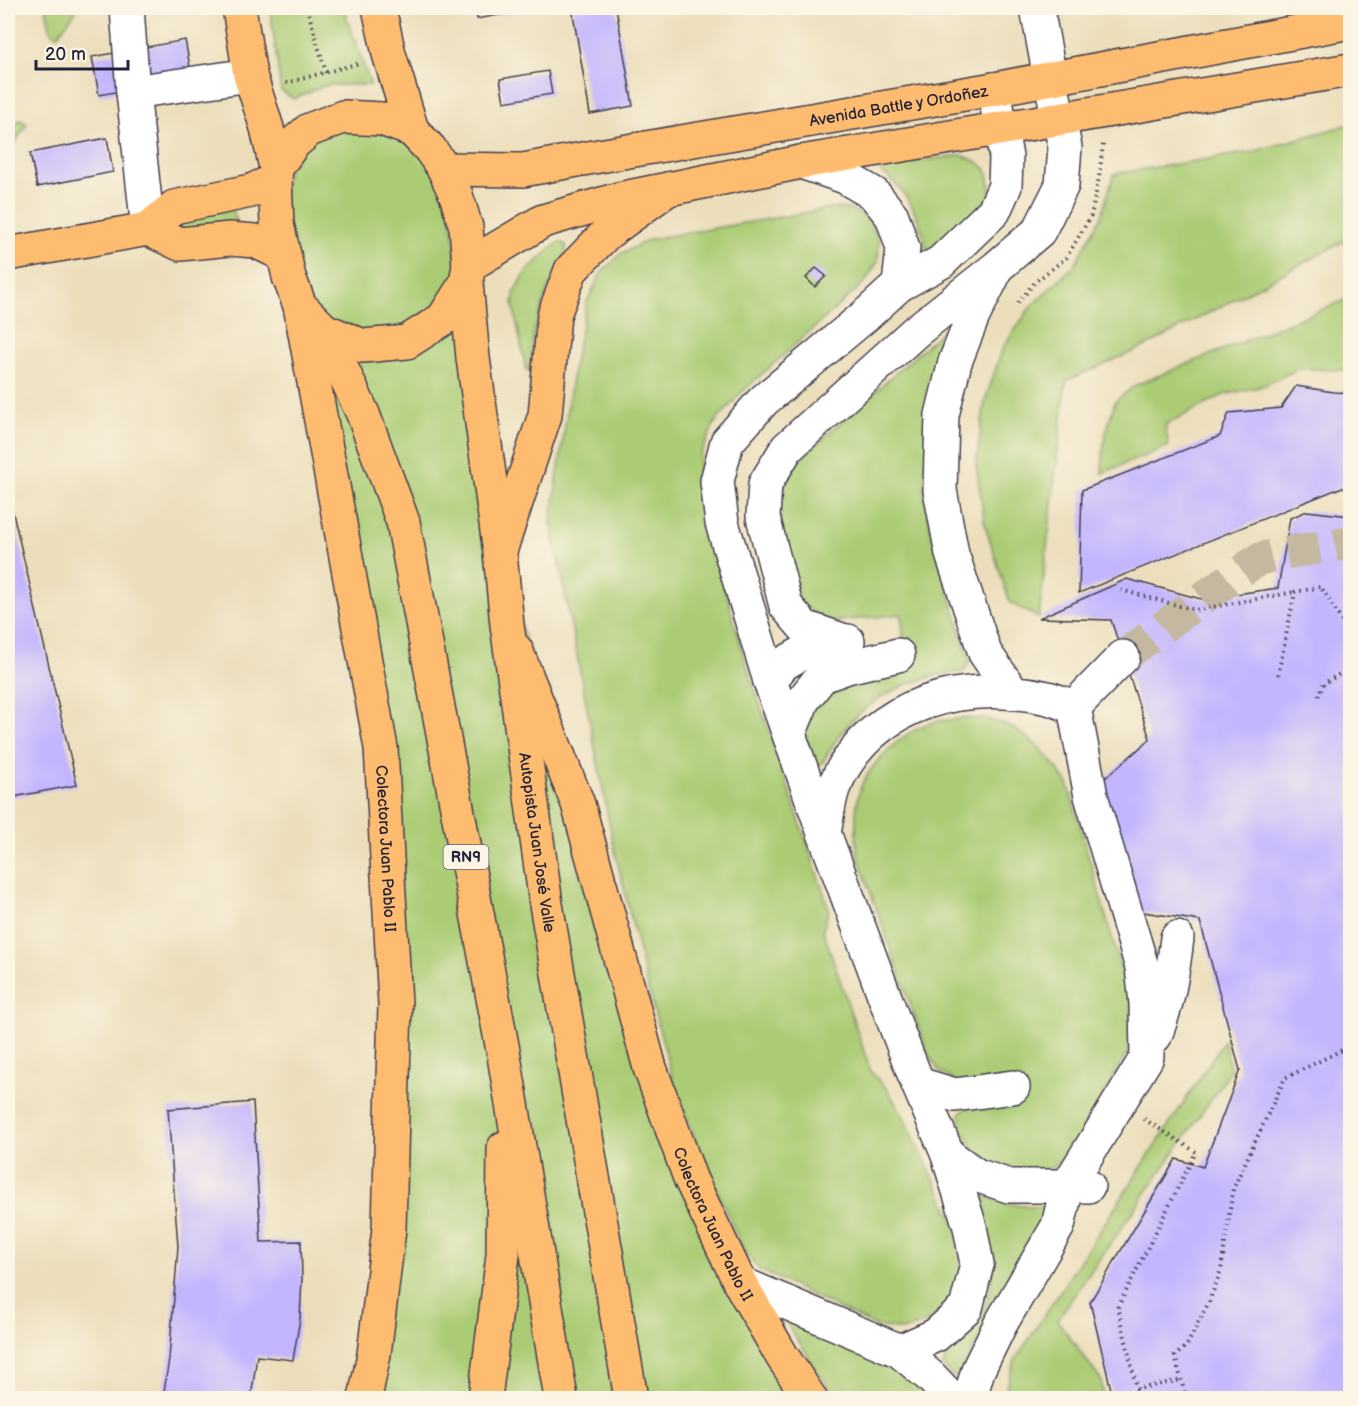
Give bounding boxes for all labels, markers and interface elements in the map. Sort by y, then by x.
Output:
scale bar [36,33,128,71]
text: 20 m [45,44,86,65]
street label: Avenida Battle y Ordoñez [808,82,990,131]
street label: Autopista Juan José Valle [514,751,559,935]
street label: Colectora Juan Pablo II [371,764,399,933]
road number: RN9 [444,845,488,869]
street label: Colectora Juan Pablo II [669,1145,756,1305]

